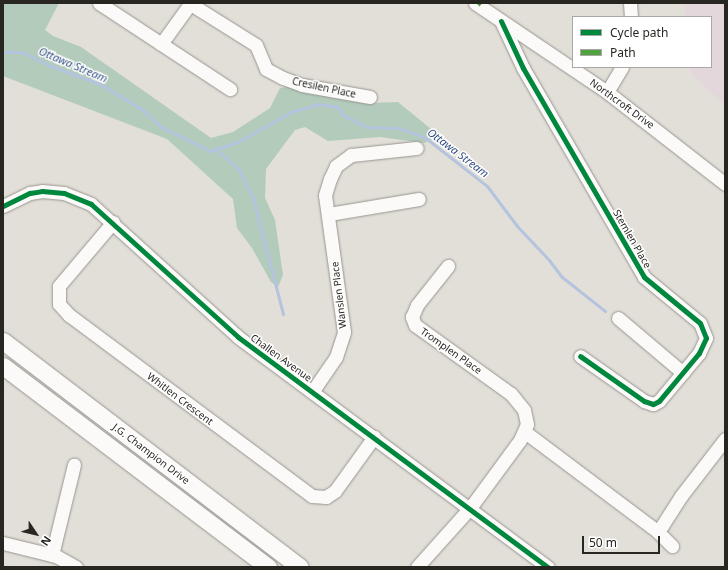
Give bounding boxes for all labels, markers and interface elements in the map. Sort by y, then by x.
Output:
legend [572,16,712,68]
text: Cycle path [610,24,668,41]
text: Path [610,44,636,61]
water label: Ottawa Stream [37,45,109,85]
street label: Cresilen Place [291,75,357,101]
street label: Northcroft Drive [587,77,657,131]
water label: Ottawa Stream [425,126,491,180]
street label: Stemlen Place [610,208,654,270]
street label: Wanslen Place [329,261,349,329]
street label: Tromplen Place [418,325,484,377]
street label: Challen Avenue [248,332,314,384]
street label: Whitlen Crescent [145,370,215,428]
street label: J.G. Champion Drive [110,421,192,487]
north arrow [16,514,56,554]
scale bar [584,528,662,554]
text: N [38,533,55,549]
text: 50 m [589,534,617,551]

